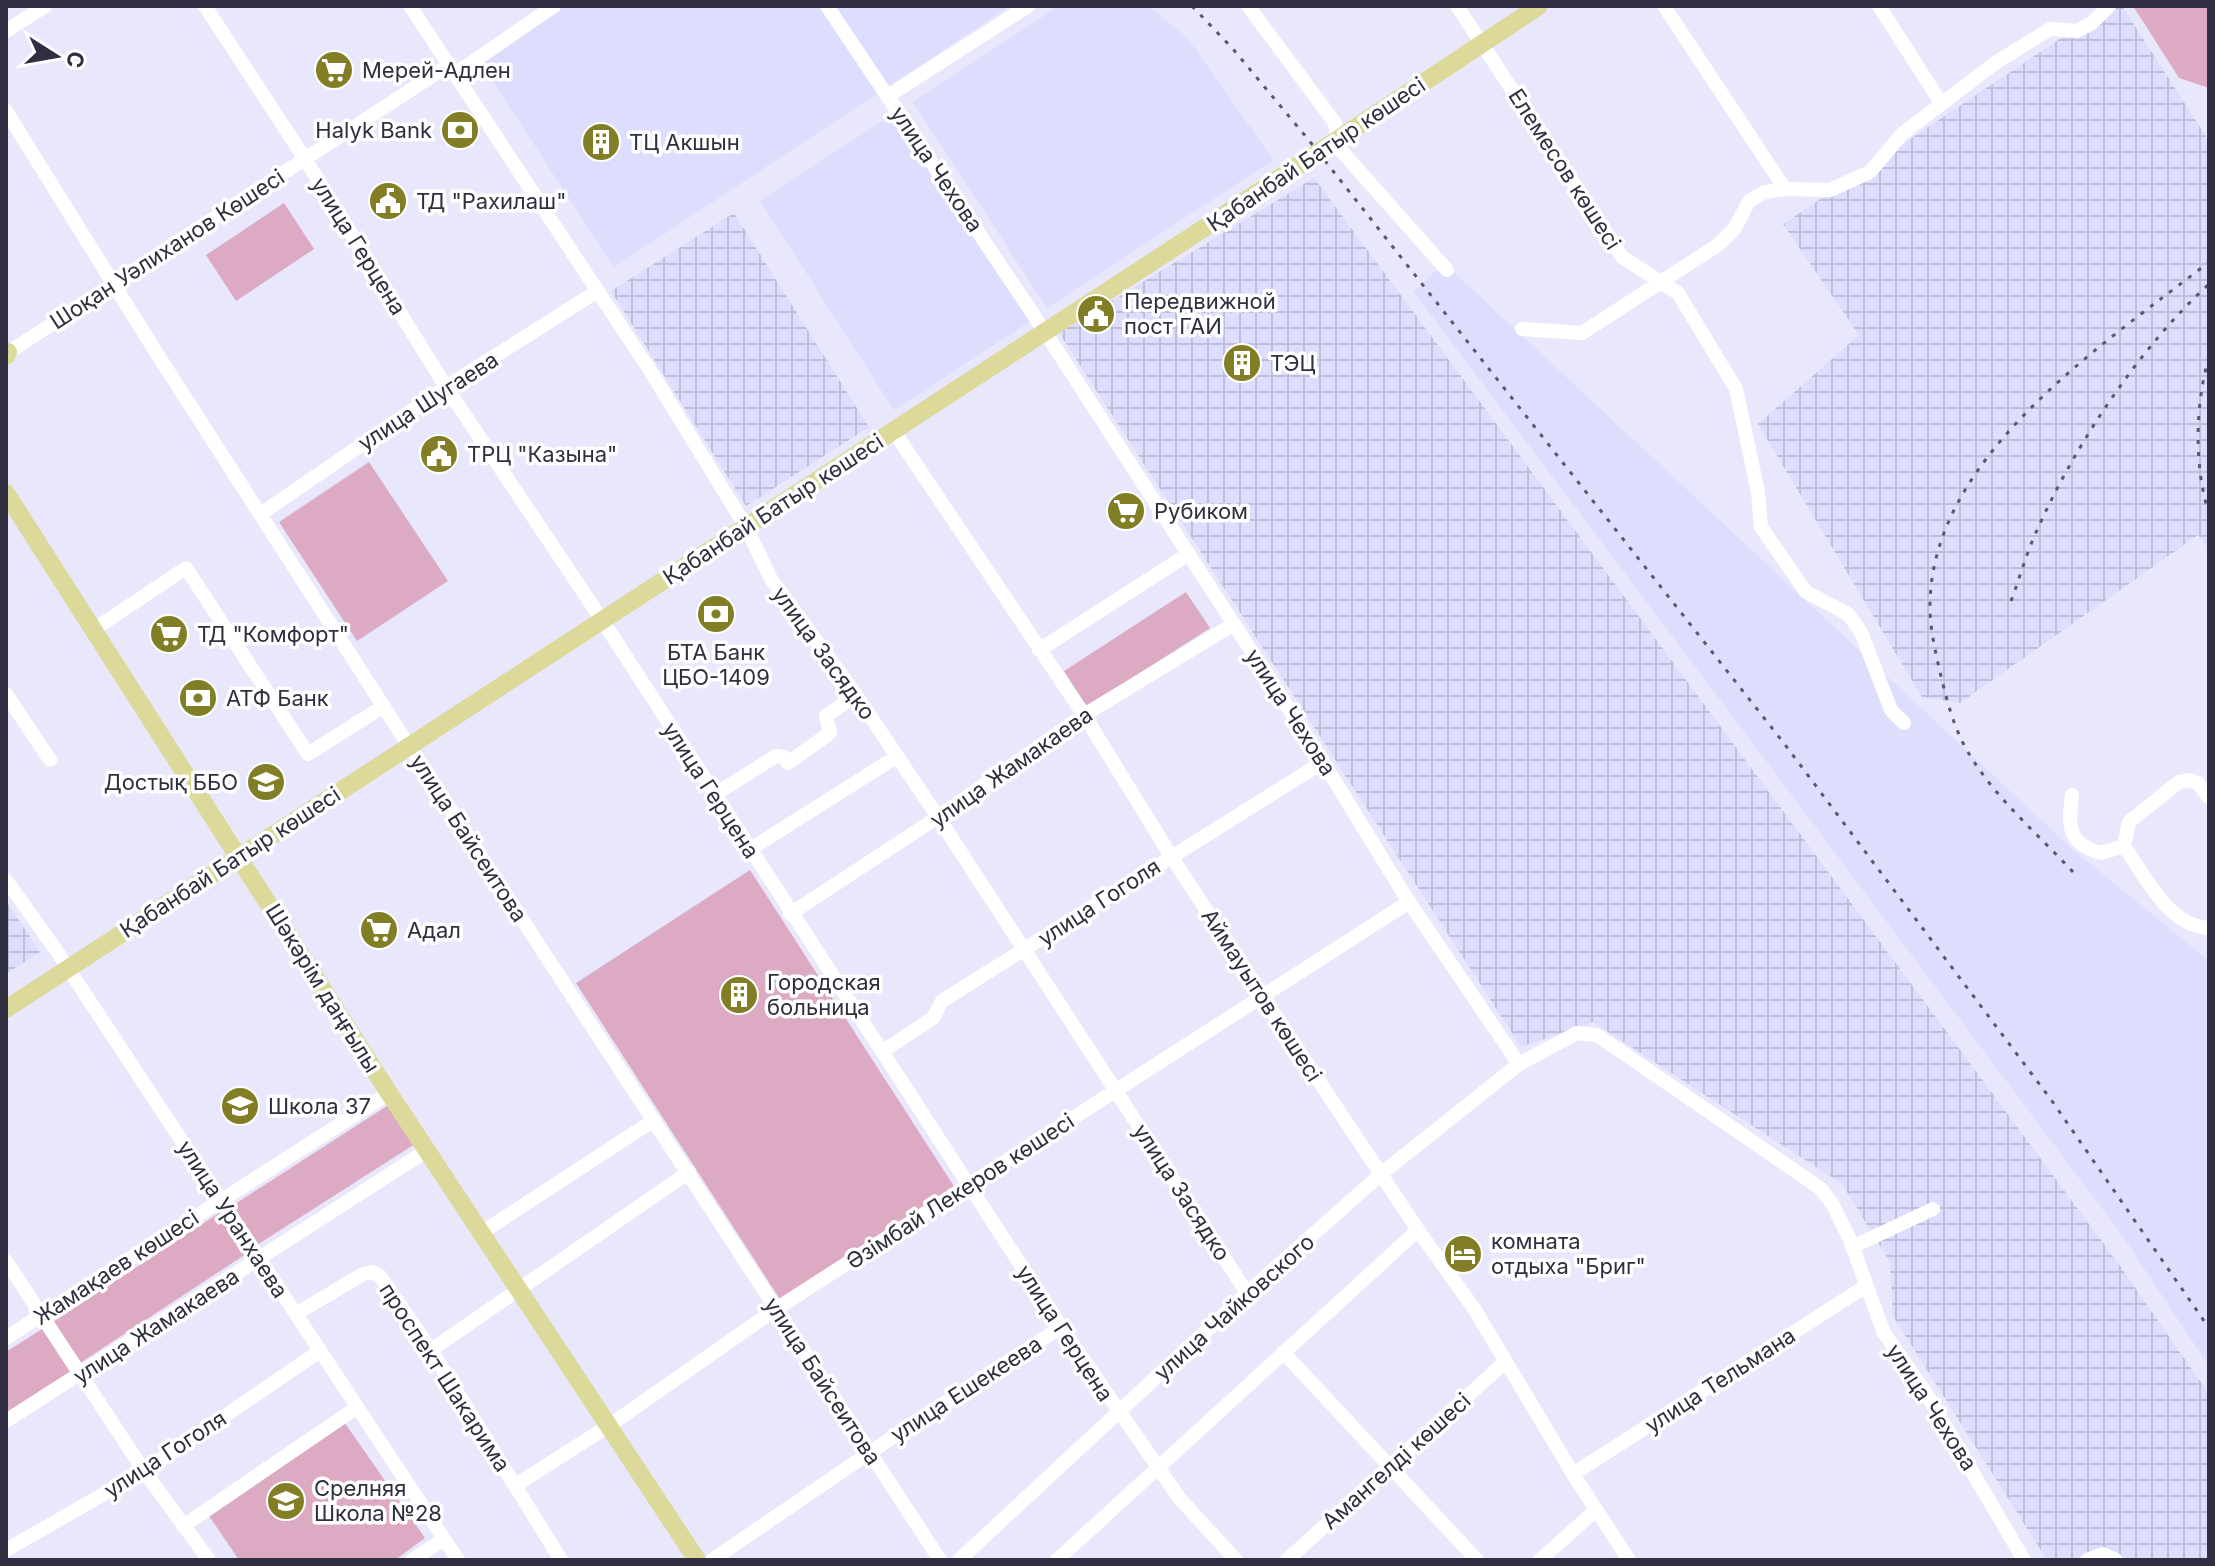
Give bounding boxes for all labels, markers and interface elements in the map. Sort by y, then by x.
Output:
north arrow [16,16,96,96]
text: С [61,49,90,70]
supermarket icon: Мерей-Адлен [313,49,355,91]
place label: Мерей-Адлен [362,57,511,83]
street label: Қабанбай Батыр көшесі [1202,71,1430,237]
street label: Елемесов көшесі [1503,84,1627,254]
street label: улица Чехова [885,101,989,237]
bank icon: Halyk Bank [439,109,481,151]
place label: Halyk Bank [315,117,432,143]
building icon: ТЦ Акшын [580,121,622,163]
place label: ТЦ Акшын [629,129,740,155]
street label: Шоқан Уәлиханов Көшесі [45,164,289,334]
street label: улица Герцена [306,172,412,320]
public building icon: ТД "Рахилаш" [367,180,409,222]
place label: ТД "Рахилаш" [416,188,566,214]
place label: Передвижной пост ГАИ [1124,288,1276,339]
public building icon: Передвижной пост ГАИ [1075,293,1117,335]
building icon: ТЭЦ [1221,342,1263,384]
street label: улица Шугаева [353,346,503,456]
place label: ТЭЦ [1270,350,1316,376]
street label: Қабанбай Батыр көшесі [658,428,888,590]
public building icon: ТРЦ "Казына" [418,433,460,475]
place label: ТРЦ "Казына" [467,441,617,467]
supermarket icon: Рубиком [1105,490,1147,532]
place label: Рубиком [1154,498,1248,524]
street label: улица Засядко [767,582,881,724]
bank icon: БТА Банк ЦБО-1409 [695,593,737,635]
supermarket icon: ТД "Комфорт" [148,613,190,655]
place label: ТД "Комфорт" [197,621,349,647]
place label: БТА Банк ЦБО-1409 [662,639,770,690]
street label: улица Чехова [1240,644,1342,780]
bank icon: АТФ Банк [177,677,219,719]
place label: АТФ Банк [226,685,329,711]
street label: улица Жамакаева [925,701,1097,833]
street label: улица Герцена [657,717,765,863]
street label: улица Байсеитова [405,749,533,927]
school or university icon: Достық ББО [245,761,287,803]
place label: Достық ББО [104,769,238,795]
street label: Қабанбай Батыр көшесі [115,781,345,943]
street label: улица Гоголя [1033,853,1165,951]
street label: Шәкәрім даңғылы [261,899,385,1077]
street label: Аймауытов көшесі [1196,904,1328,1086]
supermarket icon: Адал [358,909,400,951]
place label: Адал [407,917,461,943]
place label: Городская больница [767,969,881,1020]
building icon: Городская больница [718,974,760,1016]
school or university icon: Школа 37 [219,1085,261,1127]
place label: Школа 37 [268,1093,371,1119]
street label: Әзімбай Лекеров көшесі [841,1108,1079,1274]
street label: улица Засядко [1128,1119,1236,1265]
street label: улица Уранхаева [172,1135,294,1303]
street label: Жамақаев көшесі [29,1204,203,1330]
street label: улица Чайковского [1149,1228,1319,1386]
place label: комната отдыха "Бриг" [1491,1228,1646,1279]
hotel icon: комната отдыха "Бриг" [1442,1233,1484,1275]
street label: улица Герцена [1011,1260,1119,1406]
street label: улица Жамакаева [68,1263,244,1389]
street label: проспект Шакарима [374,1278,516,1476]
street label: улица Байсеитова [759,1292,887,1470]
street label: улица Тельмана [1640,1322,1800,1438]
street label: улица Ешекеева [886,1331,1046,1447]
street label: улица Чехова [1881,1339,1983,1475]
street label: Амангелді көшесі [1316,1387,1476,1535]
street label: улица Гоголя [99,1405,231,1503]
place label: Срелняя Школа №28 [314,1475,442,1526]
school or university icon: Срелняя Школа №28 [265,1480,307,1522]

